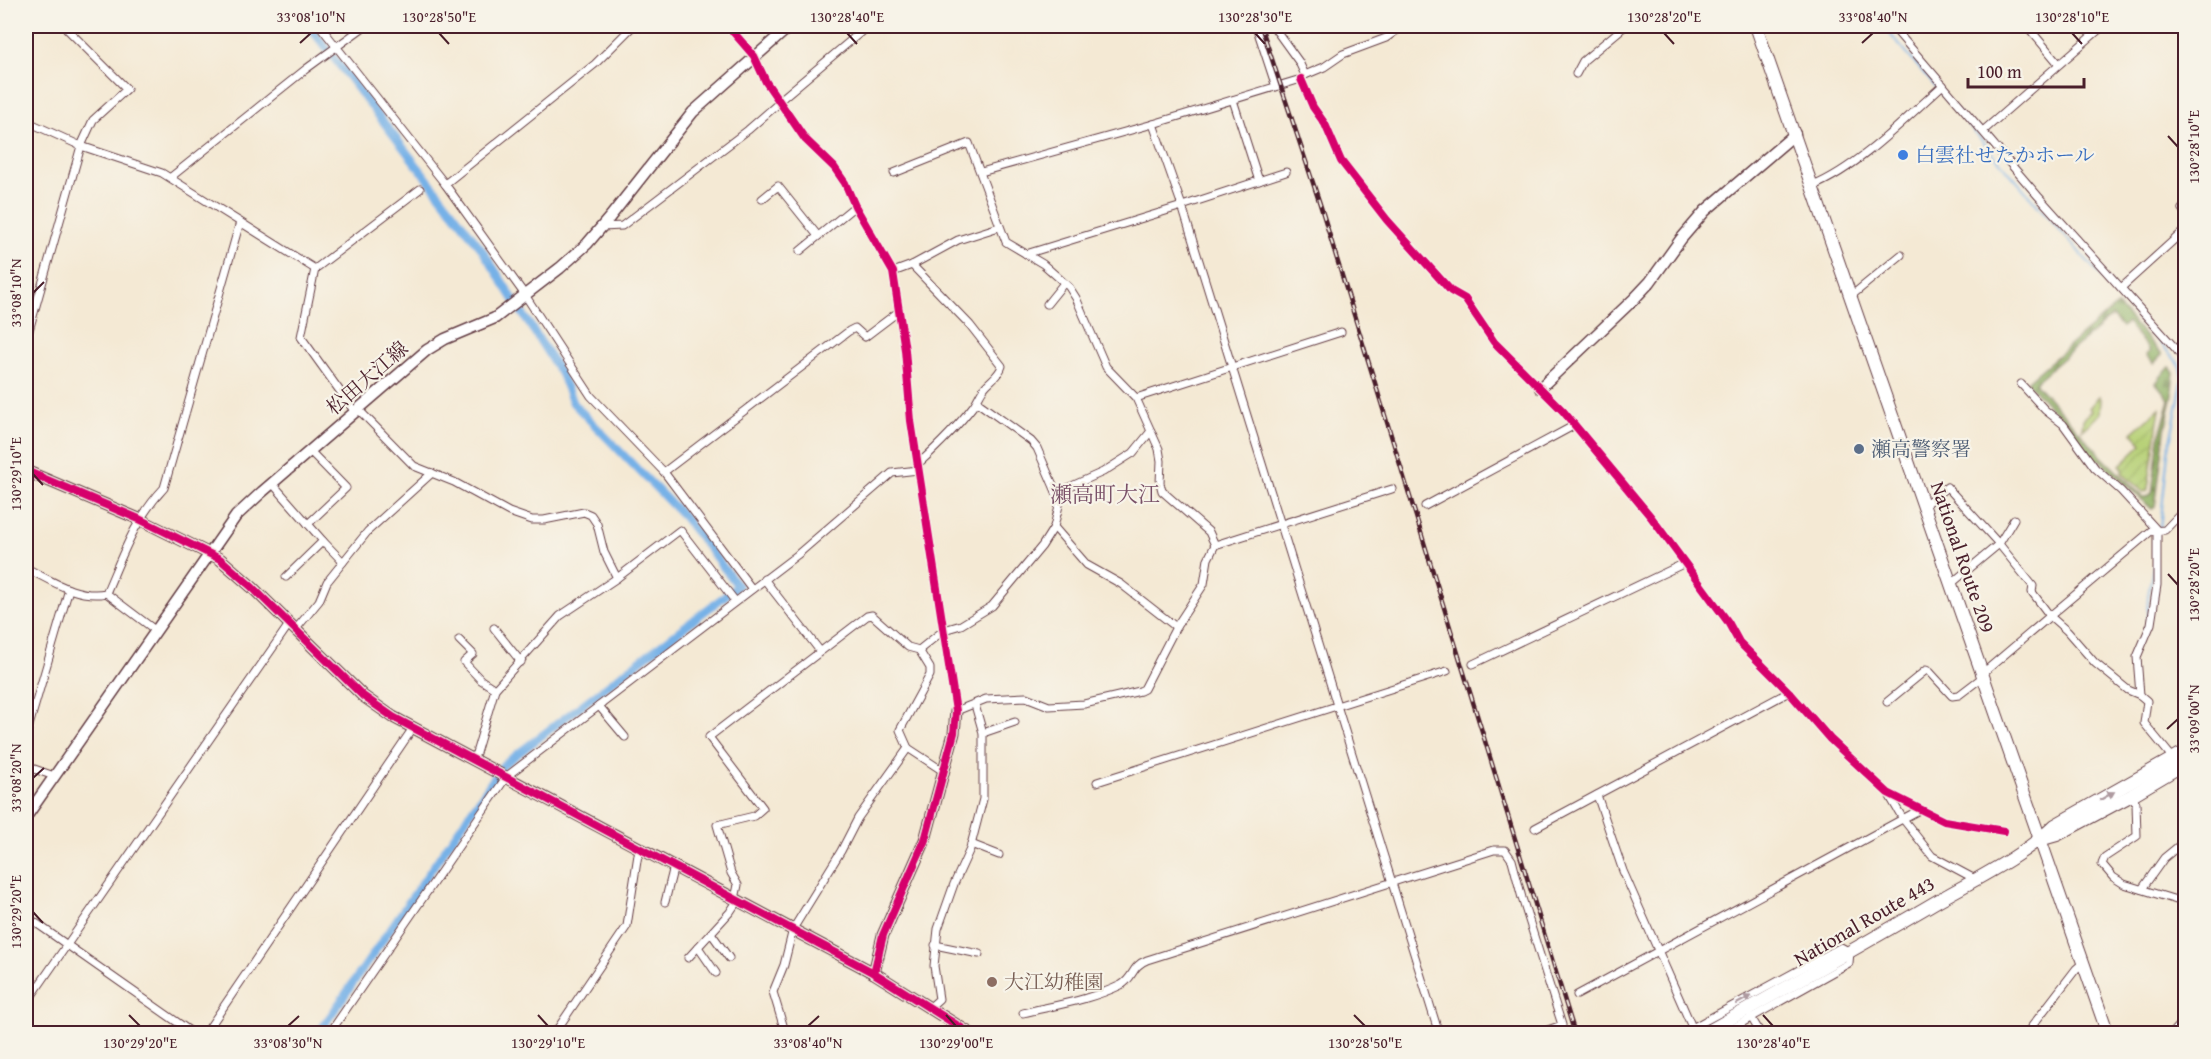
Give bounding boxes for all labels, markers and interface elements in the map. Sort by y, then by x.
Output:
text: 33°08'10"N [277,6,346,27]
text: 130°28'50"E [402,6,476,27]
text: 130°28'40"E [810,6,884,27]
text: 130°28'30"E [1218,6,1292,27]
text: 130°28'20"E [1627,6,1701,27]
text: 33°08'40"N [1839,6,1908,27]
text: 130°28'10"E [2035,6,2109,27]
scale bar [1968,51,2084,89]
text: 100 m [1977,58,2022,85]
text: 130°28'10"E [2183,110,2204,184]
place label: 白雲社せたかホール [1915,140,2095,169]
marker: 白雲社せたかホール [1896,148,1910,162]
text: 33°08'10"N [5,258,26,327]
street label: 松田大江線 [319,334,414,421]
place label: 瀬高警察署 [1871,434,1971,463]
text: 130°29'10"E [5,437,26,511]
marker: 瀬高警察署 [1852,442,1866,456]
street label: National Route 209 [1924,477,2003,636]
district label: 瀬高町大江 [1050,478,1160,510]
text: 130°28'20"E [2183,548,2204,622]
text: 33°09'00"N [2183,684,2204,753]
text: 33°08'20"N [5,743,26,812]
one-way arrow [2099,791,2116,801]
street label: National Route 443 [1788,868,1940,973]
text: 130°29'20"E [5,875,26,949]
place label: 大江幼稚園 [1004,967,1104,996]
marker: 大江幼稚園 [985,975,999,989]
one-way arrow [1735,995,1752,1005]
text: 130°29'20"E [103,1032,177,1053]
text: 33°08'30"N [254,1032,323,1053]
text: 130°29'10"E [511,1032,585,1053]
text: 33°08'40"N [774,1032,843,1053]
text: 130°29'00"E [919,1032,993,1053]
text: 130°28'50"E [1328,1032,1402,1053]
text: 130°28'40"E [1736,1032,1810,1053]

